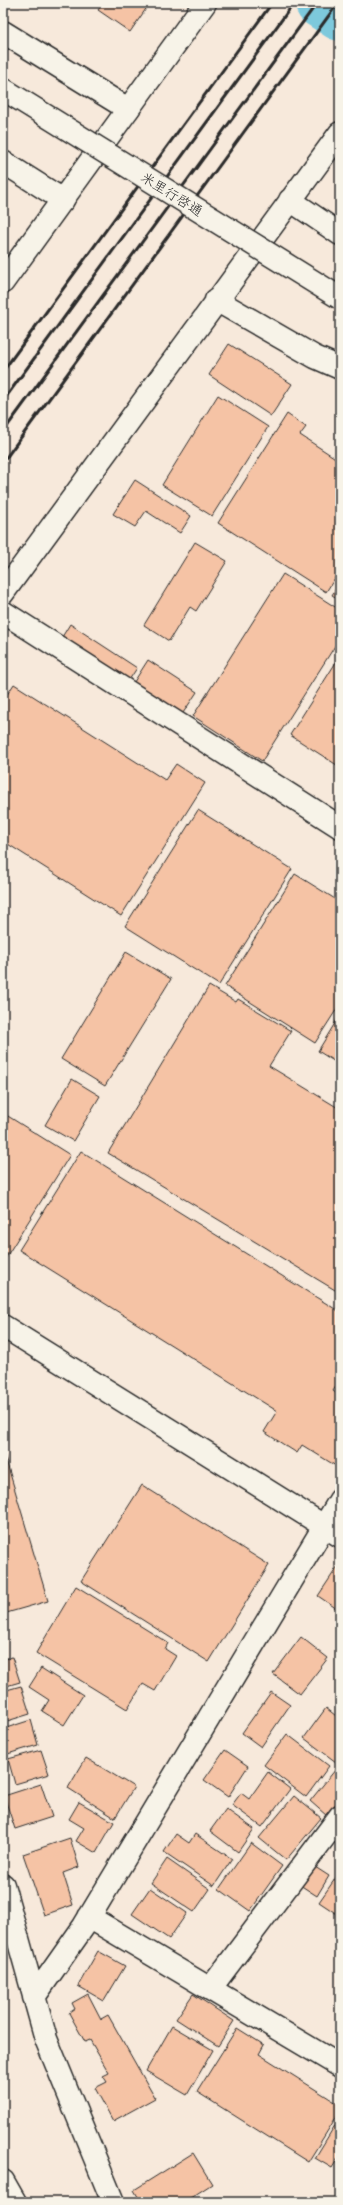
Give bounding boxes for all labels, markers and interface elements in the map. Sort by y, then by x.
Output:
street label: 米里行啓通 [138,169,206,220]

